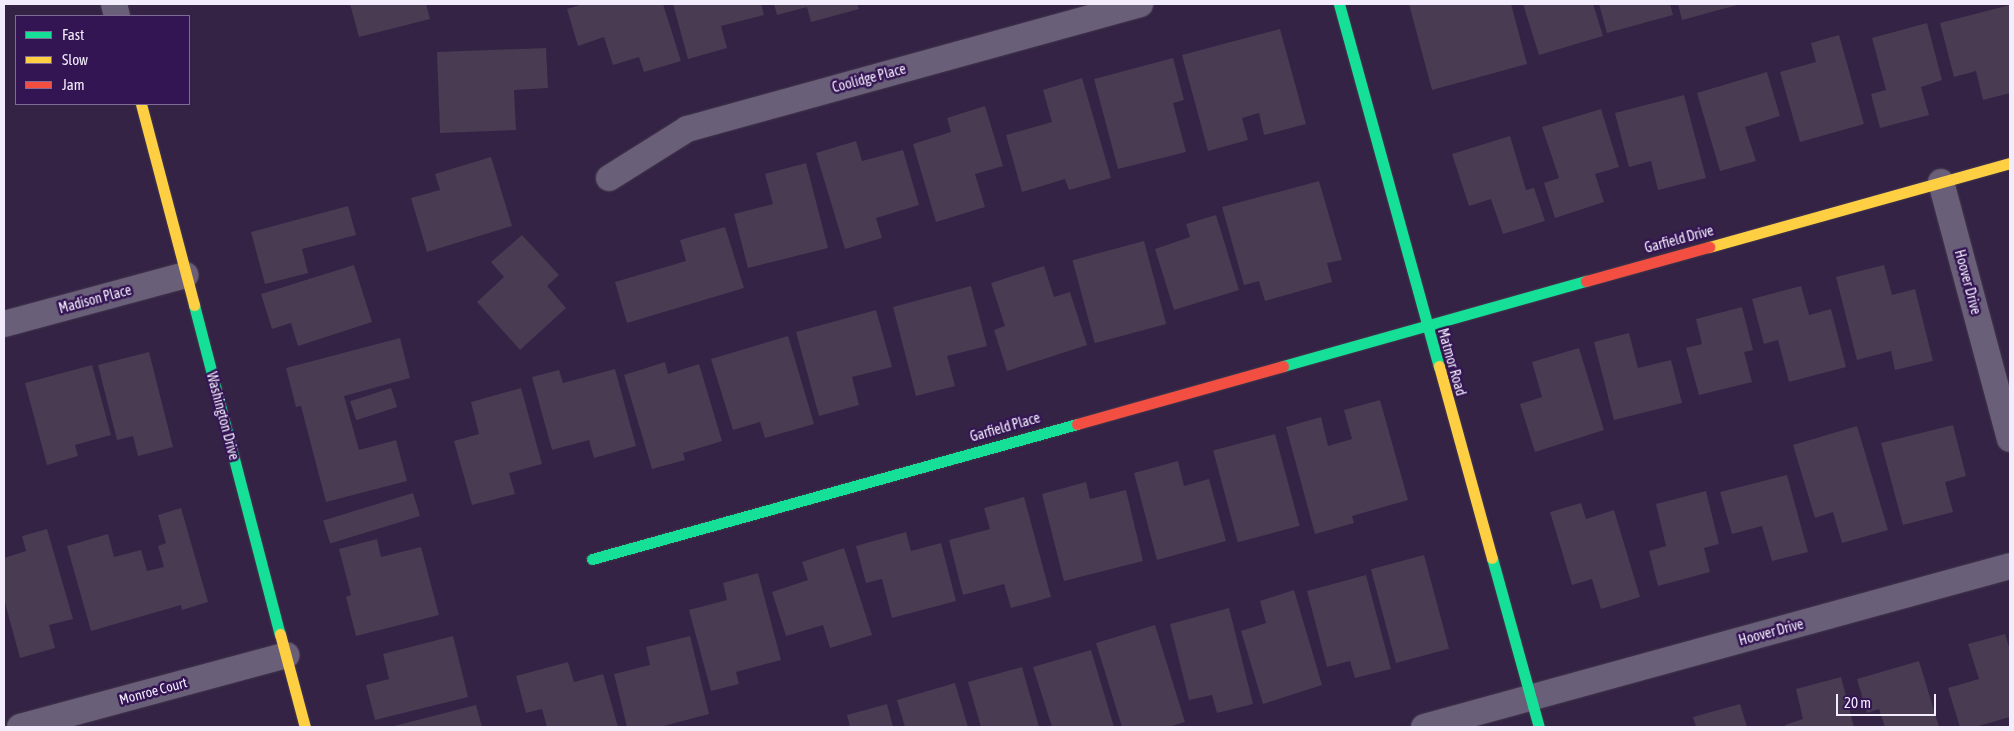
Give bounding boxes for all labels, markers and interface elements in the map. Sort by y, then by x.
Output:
legend [15,15,190,105]
text: Fast [62,26,84,43]
text: Slow [62,51,88,68]
street label: Coolidge Place [830,60,908,96]
text: Jam [62,76,85,93]
street label: Garfield Drive [1643,222,1715,256]
street label: Hoover Drive [1951,248,1985,316]
street label: Madison Place [57,281,133,317]
street label: Matmor Road [1434,326,1470,398]
street label: Washington Drive [203,370,243,462]
street label: Garfield Place [968,409,1042,445]
street label: Hoover Drive [1737,615,1805,649]
street label: Monroe Court [117,674,189,708]
scale bar [1839,684,1939,716]
text: 20 m [1844,694,1871,711]

